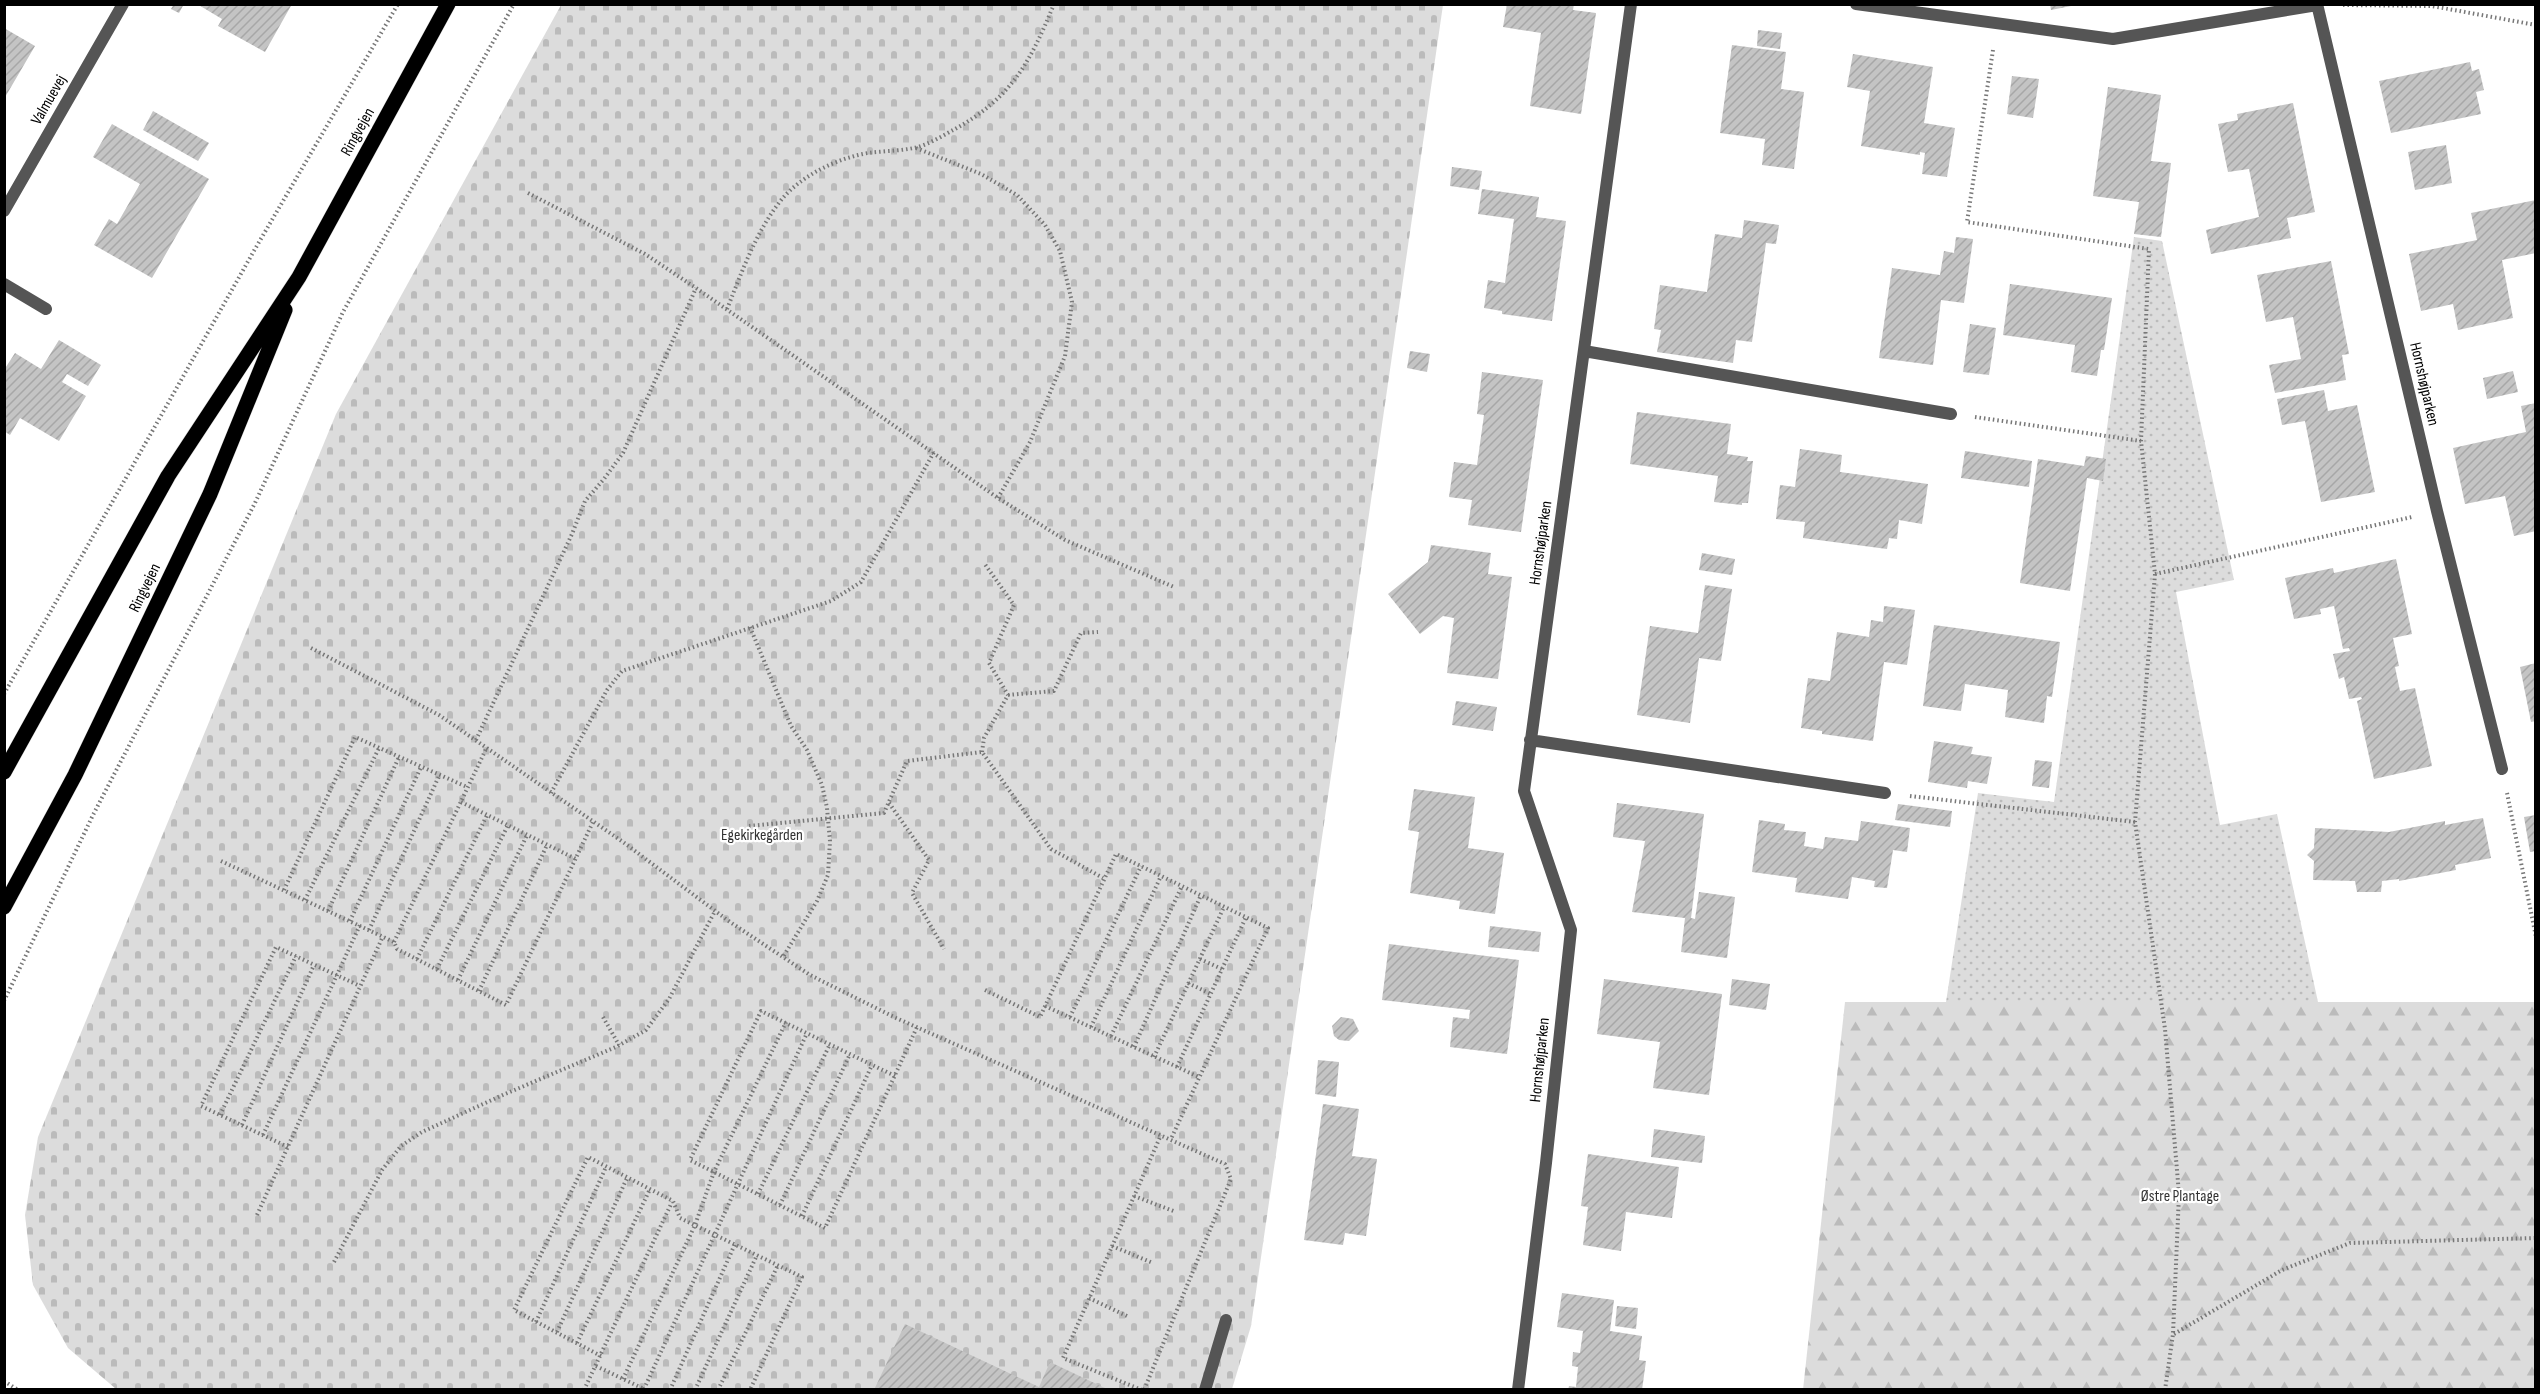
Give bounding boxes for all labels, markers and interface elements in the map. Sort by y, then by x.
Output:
street label: Valmuevej [27,72,71,128]
street label: Ringvejen [337,105,379,159]
street label: Hornshøjparken [2405,341,2443,427]
street label: Hornshøjparken [1526,500,1556,586]
street label: Ringvejen [125,560,165,616]
park label: Egekirkegården [721,826,803,845]
street label: Hornshøjparken [1526,1017,1554,1103]
park label: Østre Plantage [2141,1187,2219,1206]

